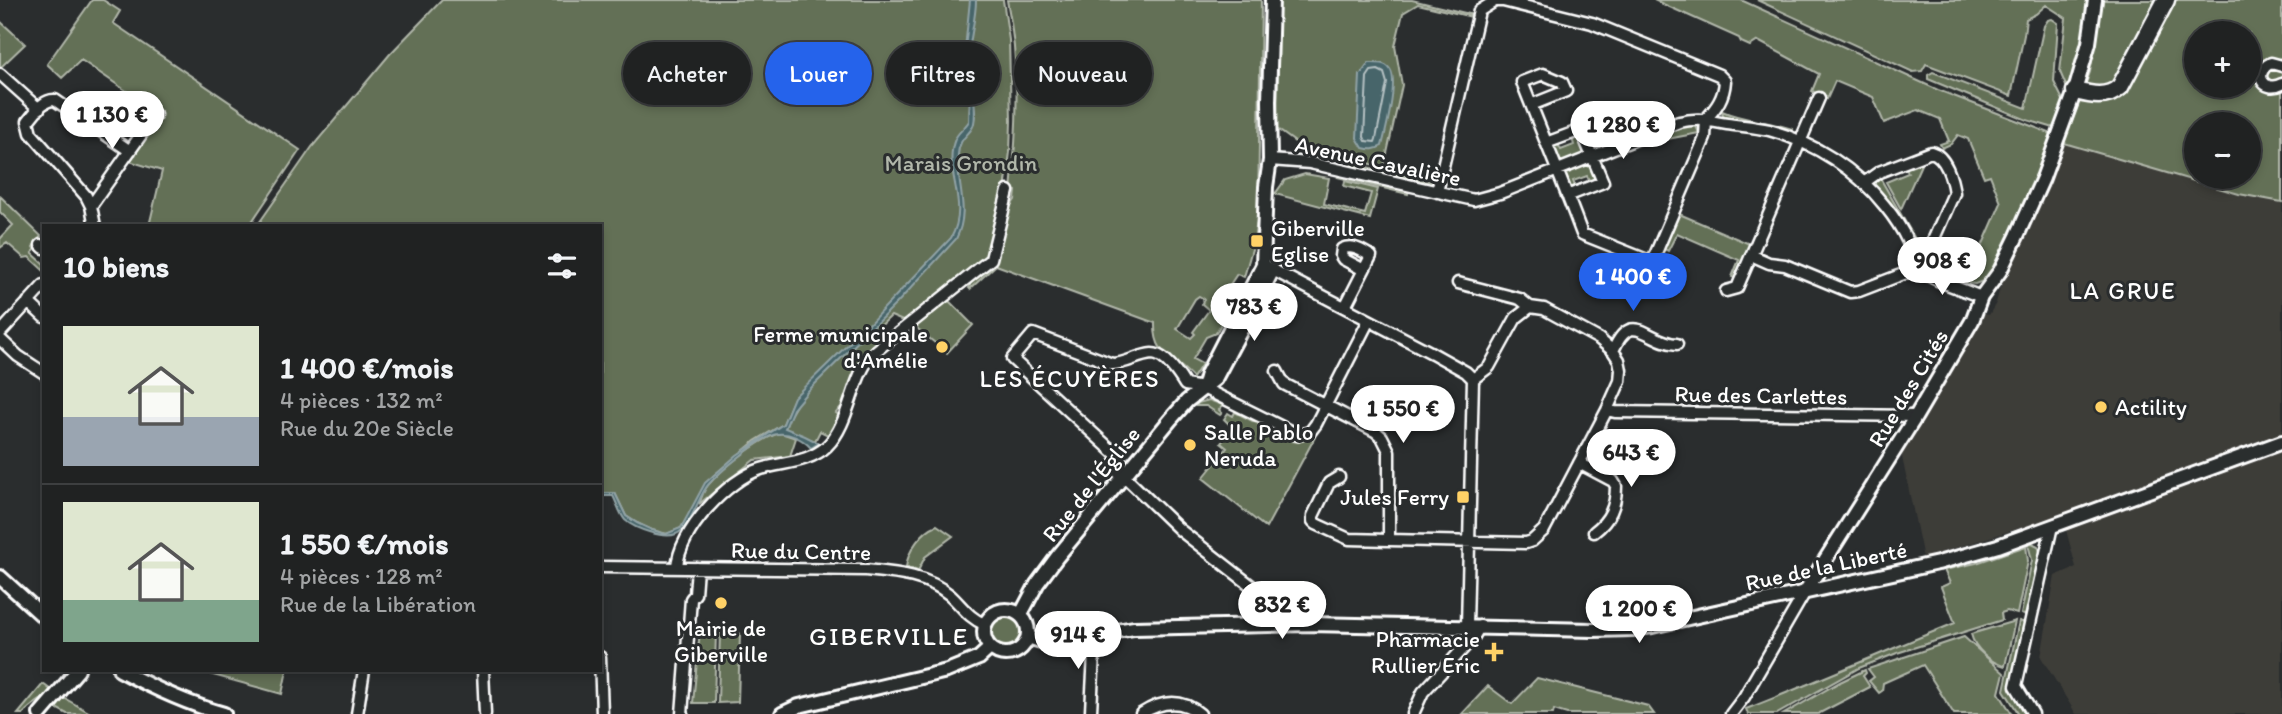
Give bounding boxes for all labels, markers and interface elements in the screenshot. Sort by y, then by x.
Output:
map controls [2184,21,2261,189]
button: + [2184,21,2261,98]
chip: Acheter [623,42,751,105]
chip: Louer [765,42,872,105]
chip: Filtres [886,42,1000,105]
chip: Nouveau [1014,42,1152,105]
pin: 1 130 € [47,92,177,151]
text: 1 130 € [76,100,148,128]
pin: 1 280 € [1558,102,1688,161]
text: 1 280 € [1586,110,1660,138]
button: − [2184,112,2261,189]
street label: Avenue Cavalière [1293,130,1463,192]
park label: Marais Grondin [885,149,1037,177]
place label: Giberville Eglise [1271,214,1365,268]
marker: Giberville Eglise [1249,233,1265,249]
pin: 908 € [1893,238,1991,297]
text: 908 € [1913,246,1971,274]
icon: filters [543,247,581,285]
text: 10 biens [63,248,169,285]
pin: 1 400 € [1568,254,1698,313]
text: 1 400 € [1595,262,1671,290]
district label: LA GRUE [2069,276,2177,305]
pin: 783 € [1205,284,1303,343]
text: 783 € [1227,292,1281,320]
place label: Ferme municipale d'Amélie [753,320,928,374]
street label: Rue des Cités [1862,324,1954,452]
marker: Ferme municipale d'Amélie [934,339,950,355]
text: 1 400 €/mois [280,349,454,386]
icon: home [119,354,203,438]
district label: LES ÉCUYÈRES [980,364,1160,393]
street label: Rue des Carlettes [1674,379,1848,411]
text: 4 pièces · 132 m² [280,386,443,414]
pin: 1 550 € [1338,386,1468,445]
place label: Actility [2115,393,2187,421]
text: 1 550 € [1367,394,1439,422]
marker: Actility [2093,399,2109,415]
text: Rue du 20e Siècle [280,414,454,442]
place label: Salle Pablo Neruda [1204,418,1313,472]
street label: Rue de l'Église [1036,421,1146,547]
pin: 643 € [1582,430,1680,489]
marker: Salle Pablo Neruda [1182,437,1198,453]
text: 643 € [1603,438,1659,466]
place label: Jules Ferry [1340,483,1449,511]
marker: Jules Ferry [1455,489,1471,505]
text: 1 550 €/mois [280,525,449,562]
icon: home [119,530,203,614]
street label: Rue de la Liberté [1743,535,1909,597]
street label: Rue du Centre [731,536,871,566]
text: 4 pièces · 128 m² [280,562,443,590]
pin: 832 € [1233,582,1331,641]
pin: 1 200 € [1574,586,1704,645]
text: Rue de la Libération [280,590,476,618]
text: 832 € [1254,590,1310,618]
text: 1 200 € [1602,594,1676,622]
marker: Mairie de Giberville [713,595,729,611]
pin: 914 € [1029,612,1127,671]
place label: Mairie de Giberville [674,614,768,668]
district label: GIBERVILLE [809,620,969,652]
text: 914 € [1051,620,1105,648]
place label: Pharmacie Rullier Eric [1371,625,1480,679]
marker: Pharmacie Rullier Eric [1486,644,1502,660]

